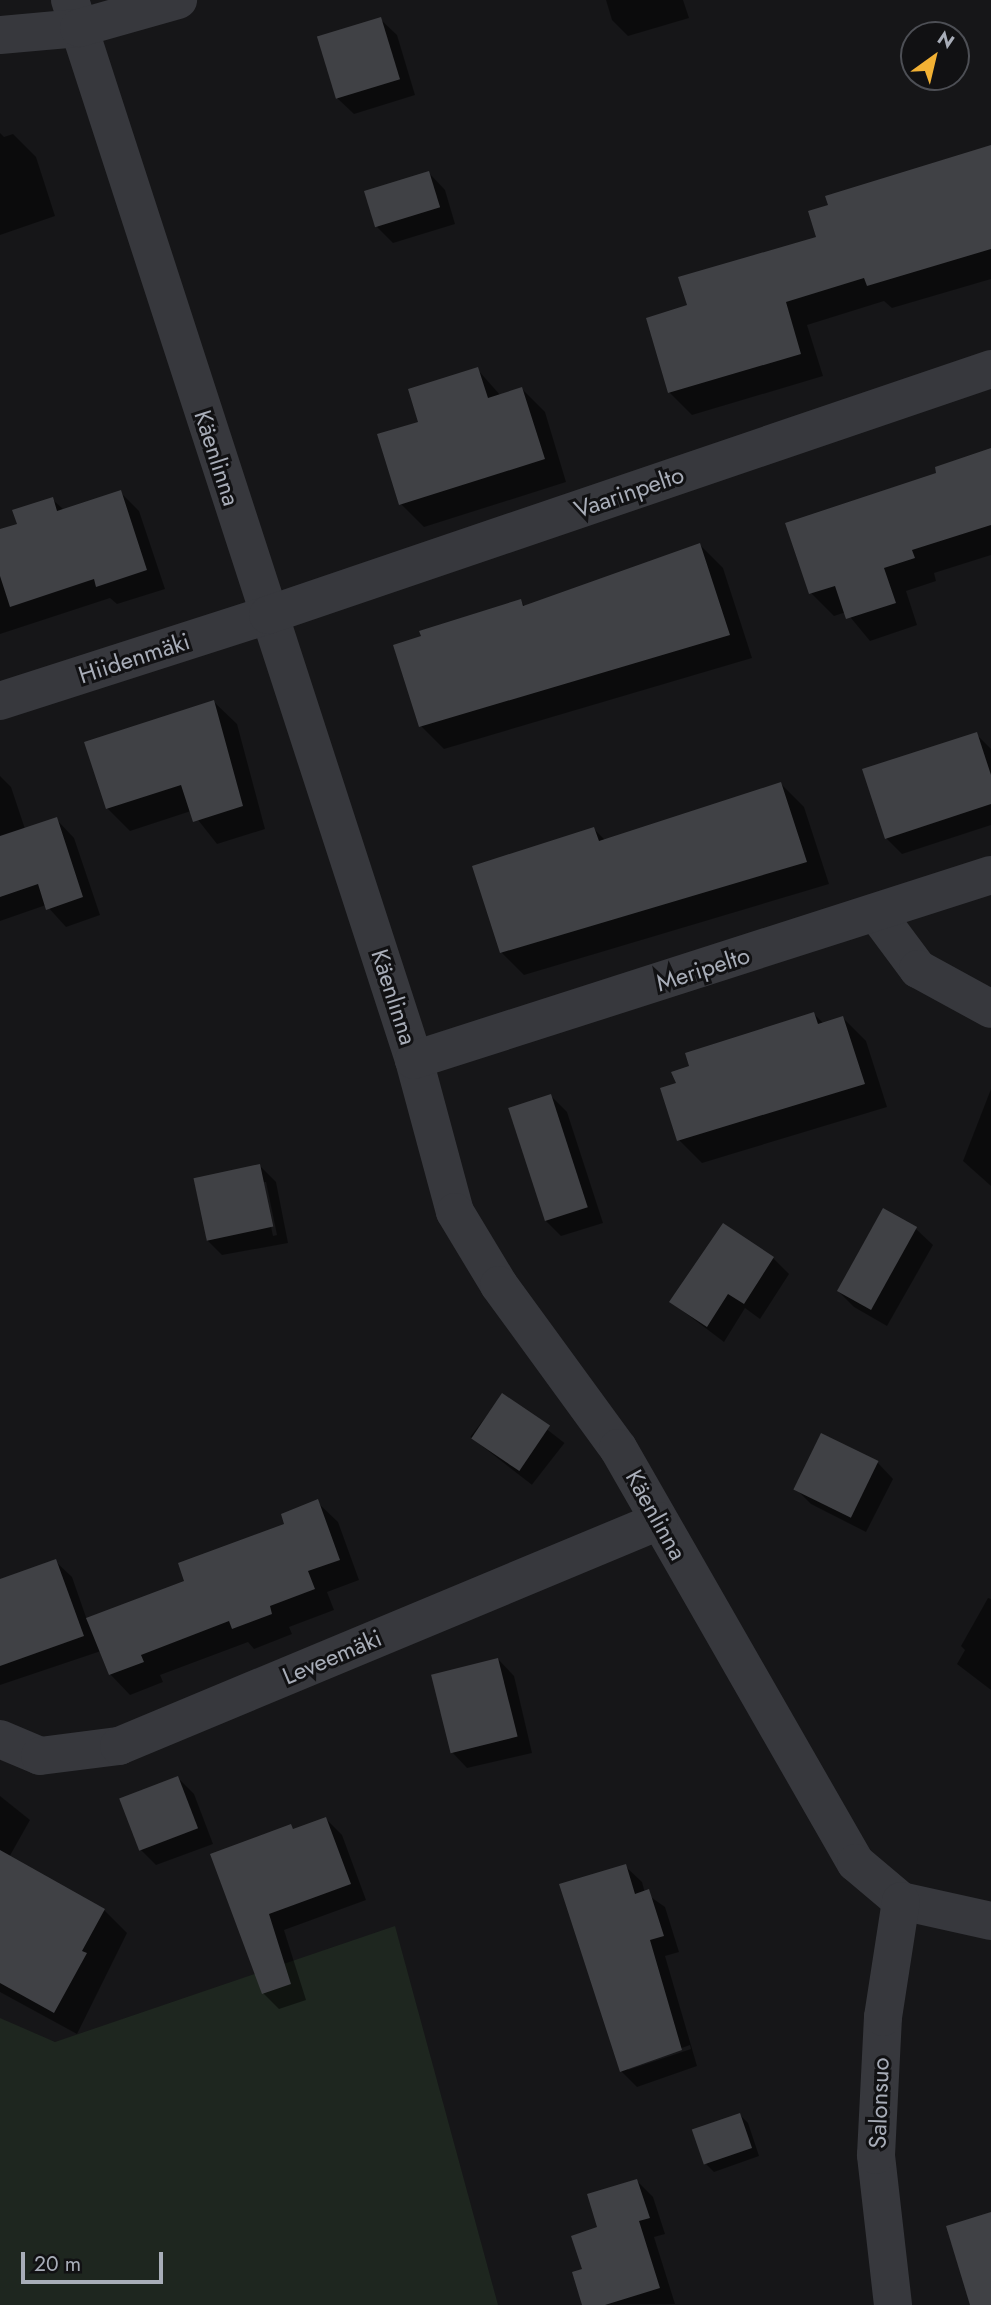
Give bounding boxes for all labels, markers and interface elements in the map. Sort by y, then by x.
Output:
north arrow [900,21,970,91]
text: N [932,24,960,55]
street label: Käenlinna [188,407,246,509]
street label: Vaarinpelto [570,460,688,524]
street label: Hiidenmäki [75,626,193,690]
street label: Meripelto [653,940,753,998]
street label: Käenlinna [365,946,423,1048]
street label: Käenlinna [619,1465,693,1565]
street label: Leveemäki [278,1623,386,1691]
street label: Salonsuo [863,2057,895,2149]
scale bar [24,2238,166,2282]
text: 20 m [34,2249,81,2279]

